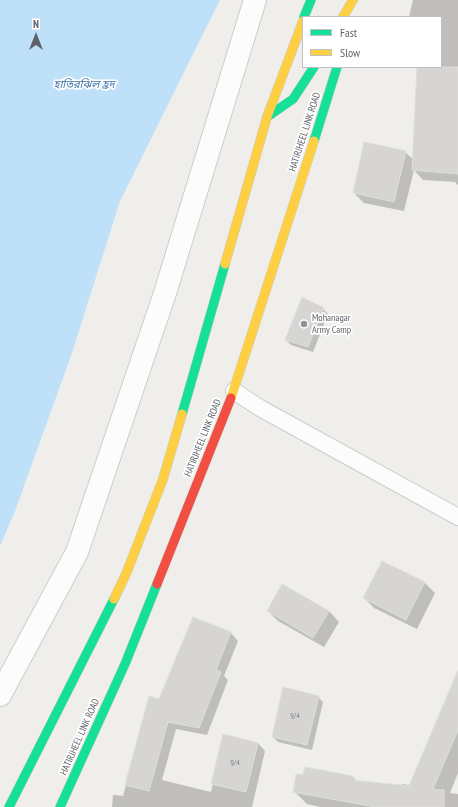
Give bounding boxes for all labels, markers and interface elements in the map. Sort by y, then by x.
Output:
north arrow [16,16,56,56]
legend [302,16,442,68]
text: N [33,17,39,31]
text: Fast [340,25,357,40]
text: Slow [340,45,360,60]
water label: হাতিরঝিল হ্রদ [54,78,114,92]
street label: HATIRJHEEL LINK ROAD [287,91,323,173]
place label: Mohanagar Army Camp [312,312,351,336]
marker: Mohanagar Army Camp [299,319,309,329]
street label: HATIRJHEEL LINK ROAD [182,398,224,478]
street label: HATIRJHEEL LINK ROAD [58,697,102,777]
house number: 9/4 [290,711,300,721]
house number: 9/4 [230,758,240,768]

